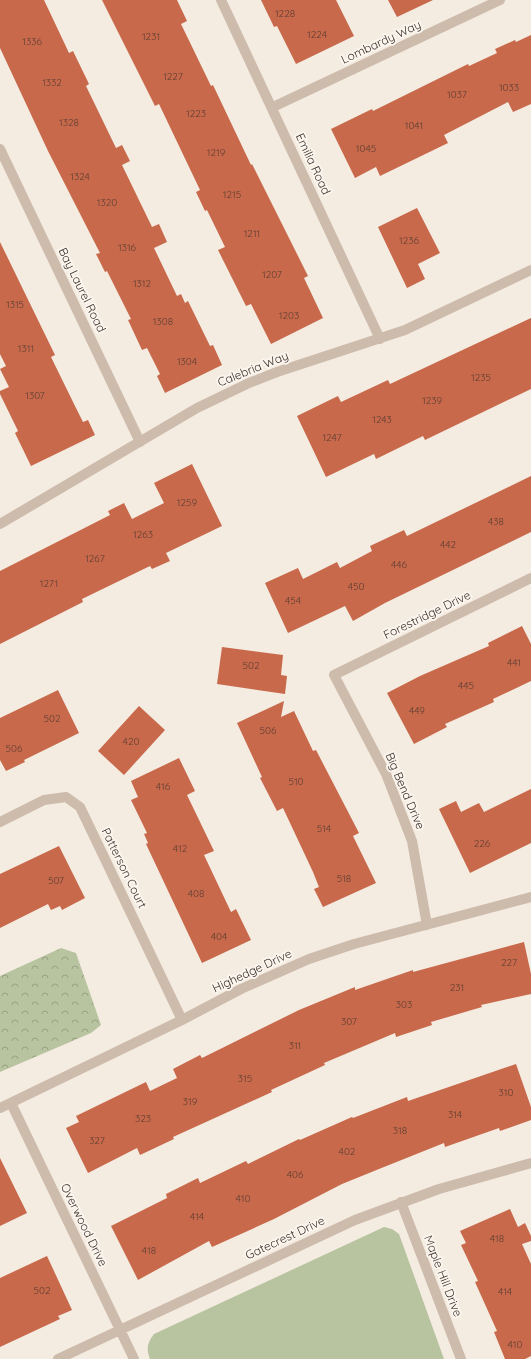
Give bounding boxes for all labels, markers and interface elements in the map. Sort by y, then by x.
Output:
house number: 1228 [275,7,295,20]
street label: Lombardy Way [338,16,423,67]
house number: 1224 [307,28,327,41]
house number: 1231 [142,30,160,43]
house number: 1336 [22,35,42,48]
house number: 1227 [163,70,183,83]
house number: 1332 [42,76,62,89]
house number: 1033 [499,81,519,94]
house number: 1037 [447,88,467,101]
house number: 1223 [186,107,206,120]
house number: 1328 [59,116,79,129]
house number: 1041 [405,119,423,132]
street label: Emilia Road [293,131,334,197]
house number: 1045 [356,142,376,155]
house number: 1219 [207,146,226,159]
house number: 1324 [70,170,90,183]
house number: 1215 [223,188,241,201]
house number: 1320 [97,196,117,209]
house number: 1211 [244,227,260,240]
house number: 1236 [399,234,420,247]
house number: 1316 [118,241,137,254]
street label: Bay Laurel Road [55,245,109,335]
house number: 1207 [262,268,282,281]
house number: 1312 [133,277,152,290]
house number: 1315 [6,298,24,311]
house number: 1203 [279,309,299,322]
house number: 1308 [153,315,173,328]
house number: 1311 [18,342,34,355]
street label: Calebria Way [215,348,290,390]
house number: 1304 [177,355,197,368]
house number: 1235 [471,371,491,384]
house number: 1307 [25,389,45,402]
house number: 1239 [422,394,442,407]
house number: 1243 [372,413,392,426]
house number: 1247 [322,431,342,444]
house number: 1259 [177,496,198,509]
house number: 438 [488,515,504,528]
house number: 1263 [133,528,153,541]
house number: 442 [440,538,456,551]
house number: 1267 [85,552,105,565]
house number: 446 [391,558,408,571]
house number: 1271 [40,577,58,590]
house number: 450 [348,580,364,593]
street label: Forestridge Drive [381,587,473,642]
house number: 454 [285,594,301,607]
house number: 441 [507,656,521,669]
house number: 502 [243,659,260,672]
house number: 445 [458,679,474,692]
house number: 449 [409,704,425,717]
house number: 502 [44,712,61,725]
house number: 506 [260,724,277,737]
house number: 420 [123,735,139,748]
house number: 506 [6,742,23,755]
street label: Big Bend Drive [383,750,428,832]
house number: 510 [288,775,304,788]
house number: 416 [156,780,171,793]
house number: 514 [317,822,331,835]
street label: Patterson Court [99,825,150,910]
house number: 226 [474,837,491,850]
house number: 412 [173,842,188,855]
house number: 518 [337,872,351,885]
house number: 507 [48,874,64,887]
house number: 408 [188,887,204,900]
house number: 404 [211,930,227,943]
street label: Highedge Drive [210,946,294,995]
house number: 227 [501,956,517,969]
house number: 231 [450,981,464,994]
house number: 303 [396,998,412,1011]
house number: 307 [341,1015,357,1028]
house number: 311 [289,1039,301,1052]
house number: 315 [238,1072,252,1085]
house number: 310 [499,1086,513,1099]
house number: 319 [183,1095,198,1108]
house number: 314 [448,1108,462,1121]
house number: 323 [135,1112,151,1125]
house number: 318 [393,1124,407,1137]
house number: 327 [89,1134,105,1147]
house number: 402 [339,1145,356,1158]
house number: 406 [287,1168,304,1181]
street label: Overwood Drive [58,1181,111,1269]
house number: 410 [236,1192,250,1205]
house number: 414 [190,1210,204,1223]
street label: Gatecrest Drive [243,1213,327,1262]
house number: 418 [490,1232,504,1245]
street label: Maple Hill Drive [421,1233,466,1319]
house number: 418 [142,1244,156,1257]
house number: 502 [34,1284,51,1297]
house number: 414 [498,1285,512,1298]
house number: 410 [508,1338,522,1351]

